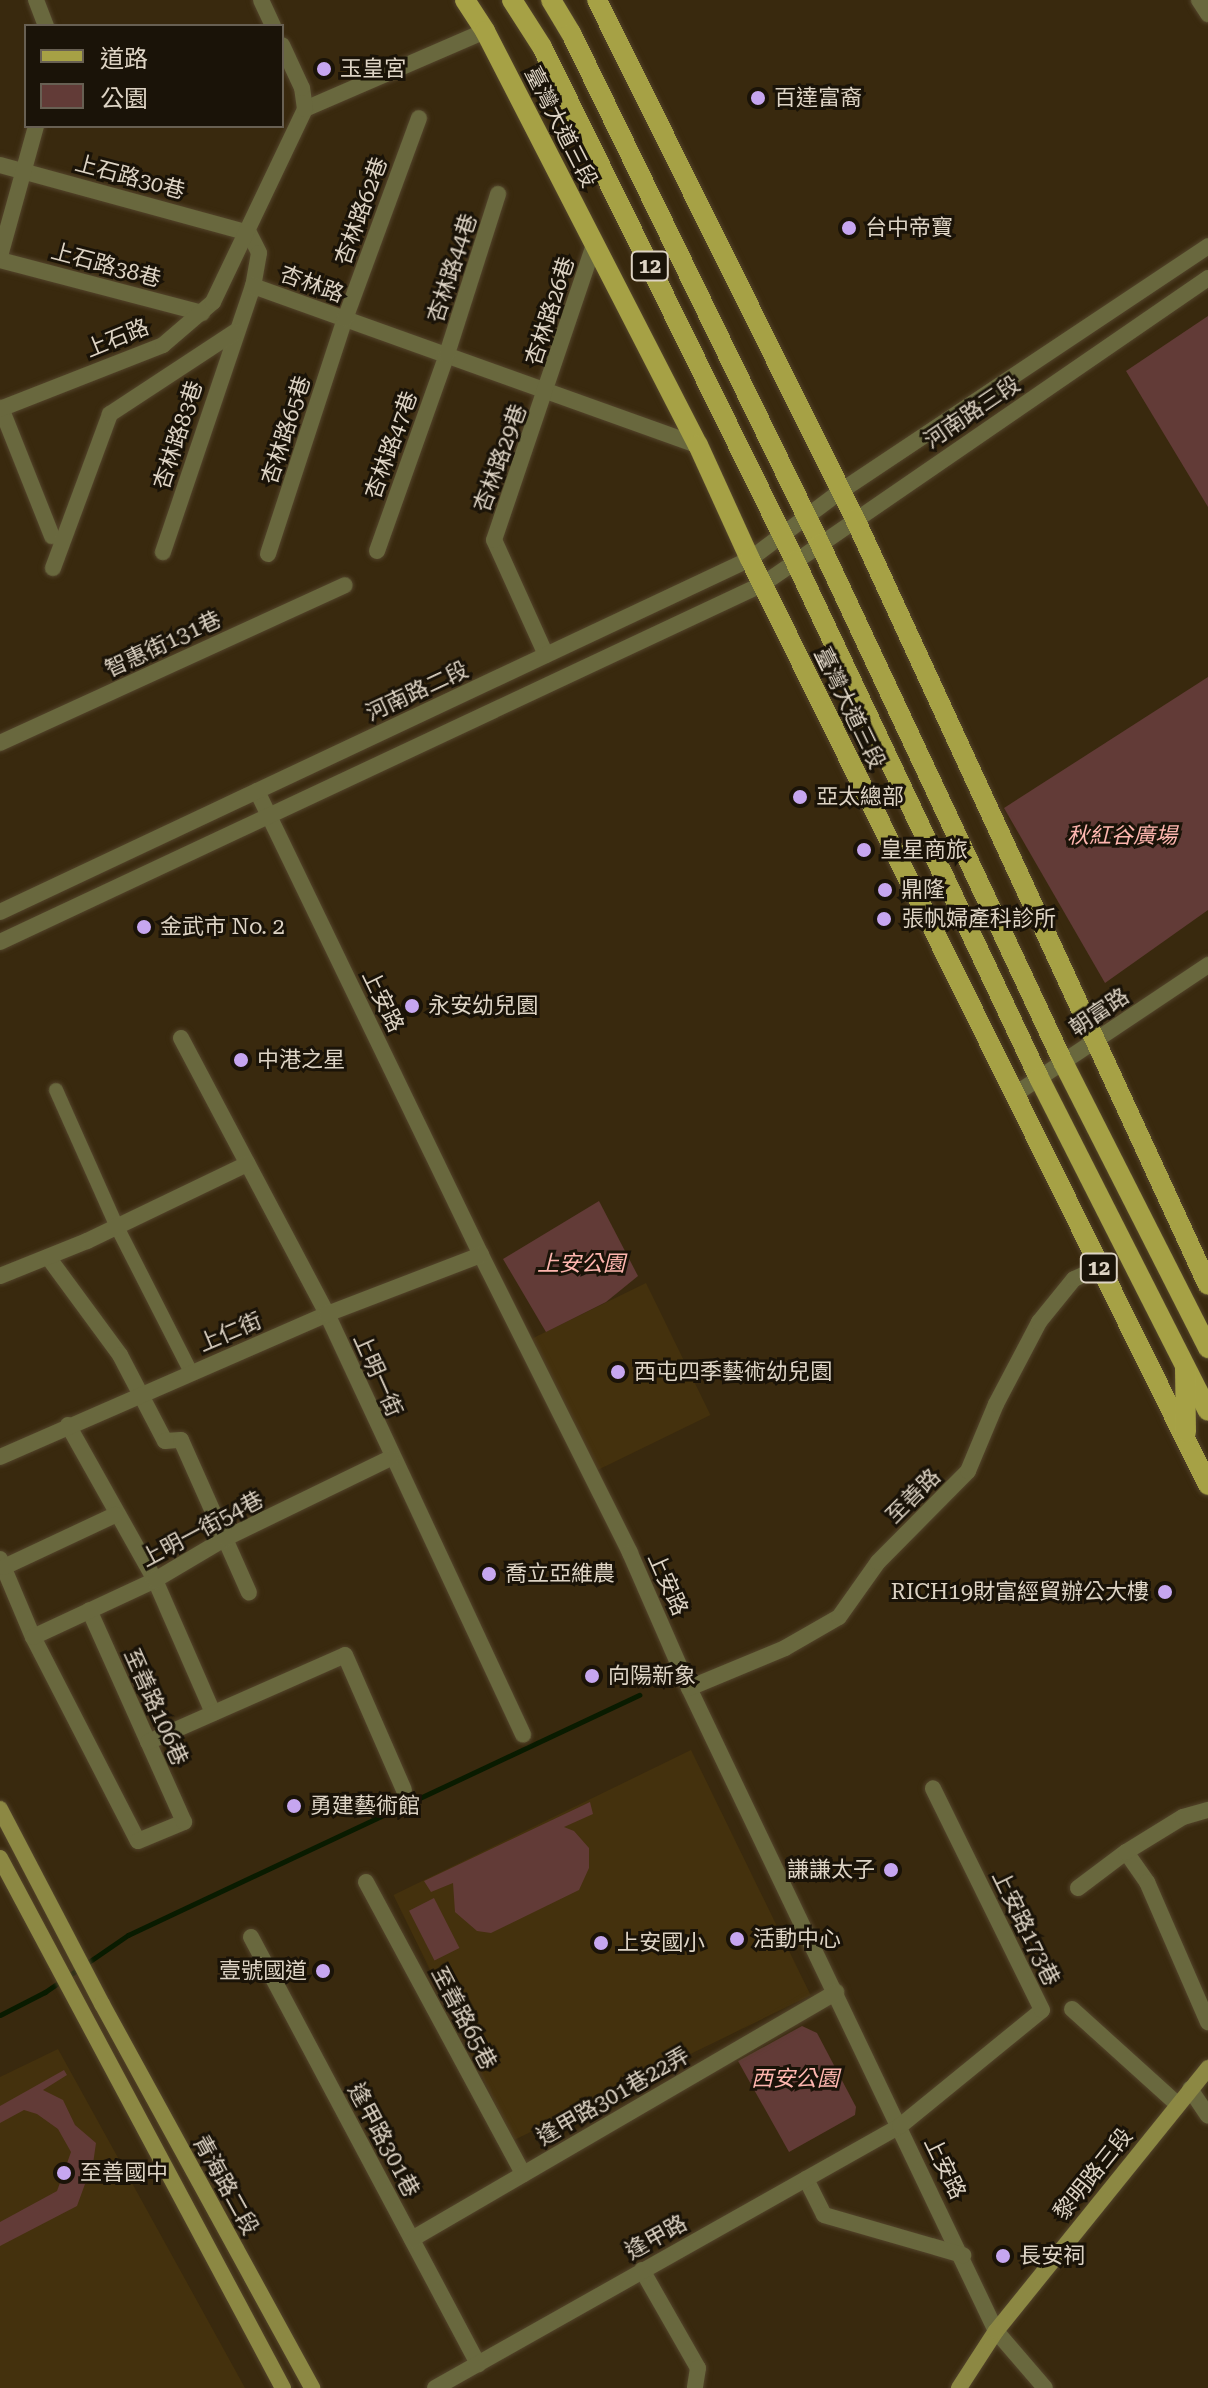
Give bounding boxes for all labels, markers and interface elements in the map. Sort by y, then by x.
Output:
legend [24,24,284,128]
text: 道路 [100,45,148,73]
place label: 玉皇宮 [340,56,406,82]
marker: 玉皇宮 [315,60,333,78]
street label: 臺灣大道三段 [519,62,603,192]
text: 公園 [100,85,148,113]
place label: 百達富裔 [774,85,862,111]
marker: 百達富裔 [749,89,767,107]
street label: 上石路30巷 [72,150,188,204]
street label: 杏林路62巷 [329,154,393,268]
street label: 杏林路44巷 [422,210,482,326]
place label: 台中帝寶 [865,215,953,241]
marker: 台中帝寶 [840,219,858,237]
street label: 上石路38巷 [48,238,164,292]
road number: 12 [630,250,670,282]
street label: 杏林路26巷 [520,253,580,369]
street label: 杏林路 [276,260,348,308]
street label: 上石路 [81,313,153,363]
street label: 河南路三段 [919,370,1025,454]
street label: 杏林路65巷 [256,372,316,488]
street label: 杏林路83巷 [148,377,208,493]
street label: 杏林路47巷 [359,388,423,502]
street label: 杏林路29巷 [468,401,532,515]
street label: 智惠街131巷 [101,606,225,682]
street label: 臺灣大道三段 [809,643,891,773]
street label: 河南路二段 [362,656,472,726]
place label: 亞太總部 [816,784,904,810]
marker: 亞太總部 [791,788,809,806]
park label: 秋紅谷廣場 [1067,823,1177,849]
place label: 皇星商旅 [880,837,968,863]
marker: 皇星商旅 [855,841,873,859]
place label: 鼎隆 [901,877,945,903]
marker: 鼎隆 [876,881,894,899]
place label: 張帆婦產科診所 [902,906,1056,932]
marker: 張帆婦產科診所 [873,908,895,930]
place label: 金武市 No. 2 [160,914,285,940]
marker: 金武市 No. 2 [135,918,153,936]
street label: 上安路 [357,966,409,1036]
street label: 朝富路 [1064,983,1134,1041]
place label: 永安幼兒園 [428,993,538,1019]
marker: 永安幼兒園 [403,997,421,1015]
place label: 中港之星 [257,1047,345,1073]
marker: 中港之星 [232,1051,250,1069]
park label: 上安公園 [537,1251,625,1277]
road number: 12 [1079,1252,1119,1284]
street label: 上仁街 [194,1307,266,1357]
street label: 上明一街 [348,1329,408,1421]
place label: 西屯四季藝術幼兒園 [634,1359,832,1385]
marker: 西屯四季藝術幼兒園 [609,1363,627,1381]
street label: 至善路 [880,1463,946,1529]
street label: 上明一街54巷 [136,1486,268,1572]
street label: 上安路 [643,1548,693,1620]
place label: 喬立亞維農 [505,1561,615,1587]
marker: 喬立亞維農 [480,1565,498,1583]
place label: RICH19財富經貿辦公大樓 [891,1579,1149,1605]
marker: RICH19財富經貿辦公大樓 [1156,1583,1174,1601]
street label: 至善路106巷 [119,1645,193,1769]
place label: 向陽新象 [608,1663,696,1689]
marker: 向陽新象 [583,1667,601,1685]
place label: 勇建藝術館 [310,1793,420,1819]
marker: 勇建藝術館 [285,1797,303,1815]
place label: 謙謙太子 [787,1857,875,1883]
marker: 謙謙太子 [882,1861,900,1879]
street label: 上安路173巷 [987,1866,1065,1990]
place label: 活動中心 [753,1926,841,1952]
place label: 上安國小 [617,1930,705,1956]
marker: 活動中心 [728,1930,746,1948]
marker: 上安國小 [592,1934,610,1952]
place label: 壹號國道 [219,1958,307,1984]
marker: 壹號國道 [314,1962,332,1980]
street label: 至善路65巷 [426,1962,502,2074]
street label: 逢甲路301巷22弄 [532,2042,694,2150]
park label: 西安公園 [751,2066,839,2092]
street label: 逢甲路301巷 [343,2079,425,2201]
street label: 黎明路三段 [1048,2123,1138,2225]
street label: 青海路二段 [188,2130,264,2240]
street label: 上安路 [919,2133,971,2203]
place label: 至善國中 [80,2160,168,2186]
marker: 至善國中 [55,2164,73,2182]
street label: 逢甲路 [621,2209,691,2265]
place label: 長安祠 [1019,2243,1085,2269]
marker: 長安祠 [994,2247,1012,2265]

